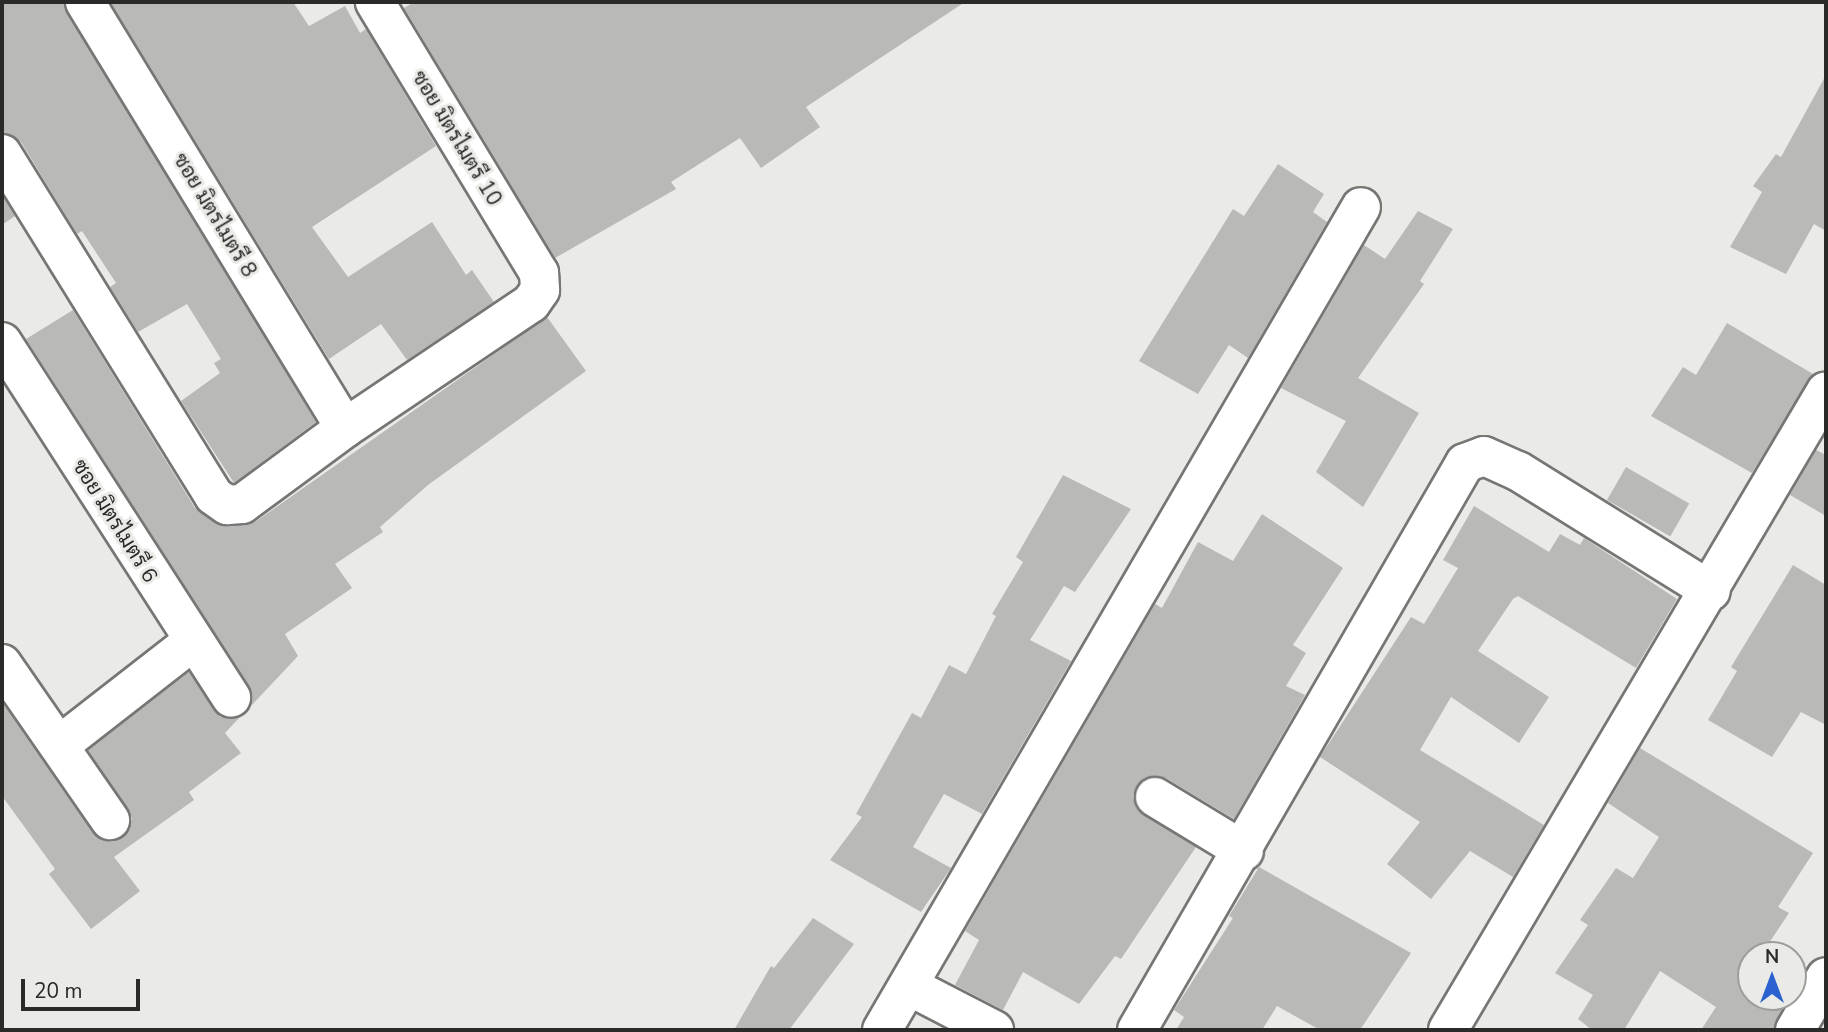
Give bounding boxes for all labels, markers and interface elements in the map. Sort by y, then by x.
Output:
street label: ซอย มิตรไมตรี 10 [407,66,507,210]
street label: ซอย มิตรไมตรี 8 [168,148,262,282]
street label: ซอย มิตรไมตรี 6 [67,455,163,587]
north arrow [1737,941,1807,1011]
text: N [1765,944,1779,970]
scale bar [24,965,144,1009]
text: 20 m [34,977,83,1005]

